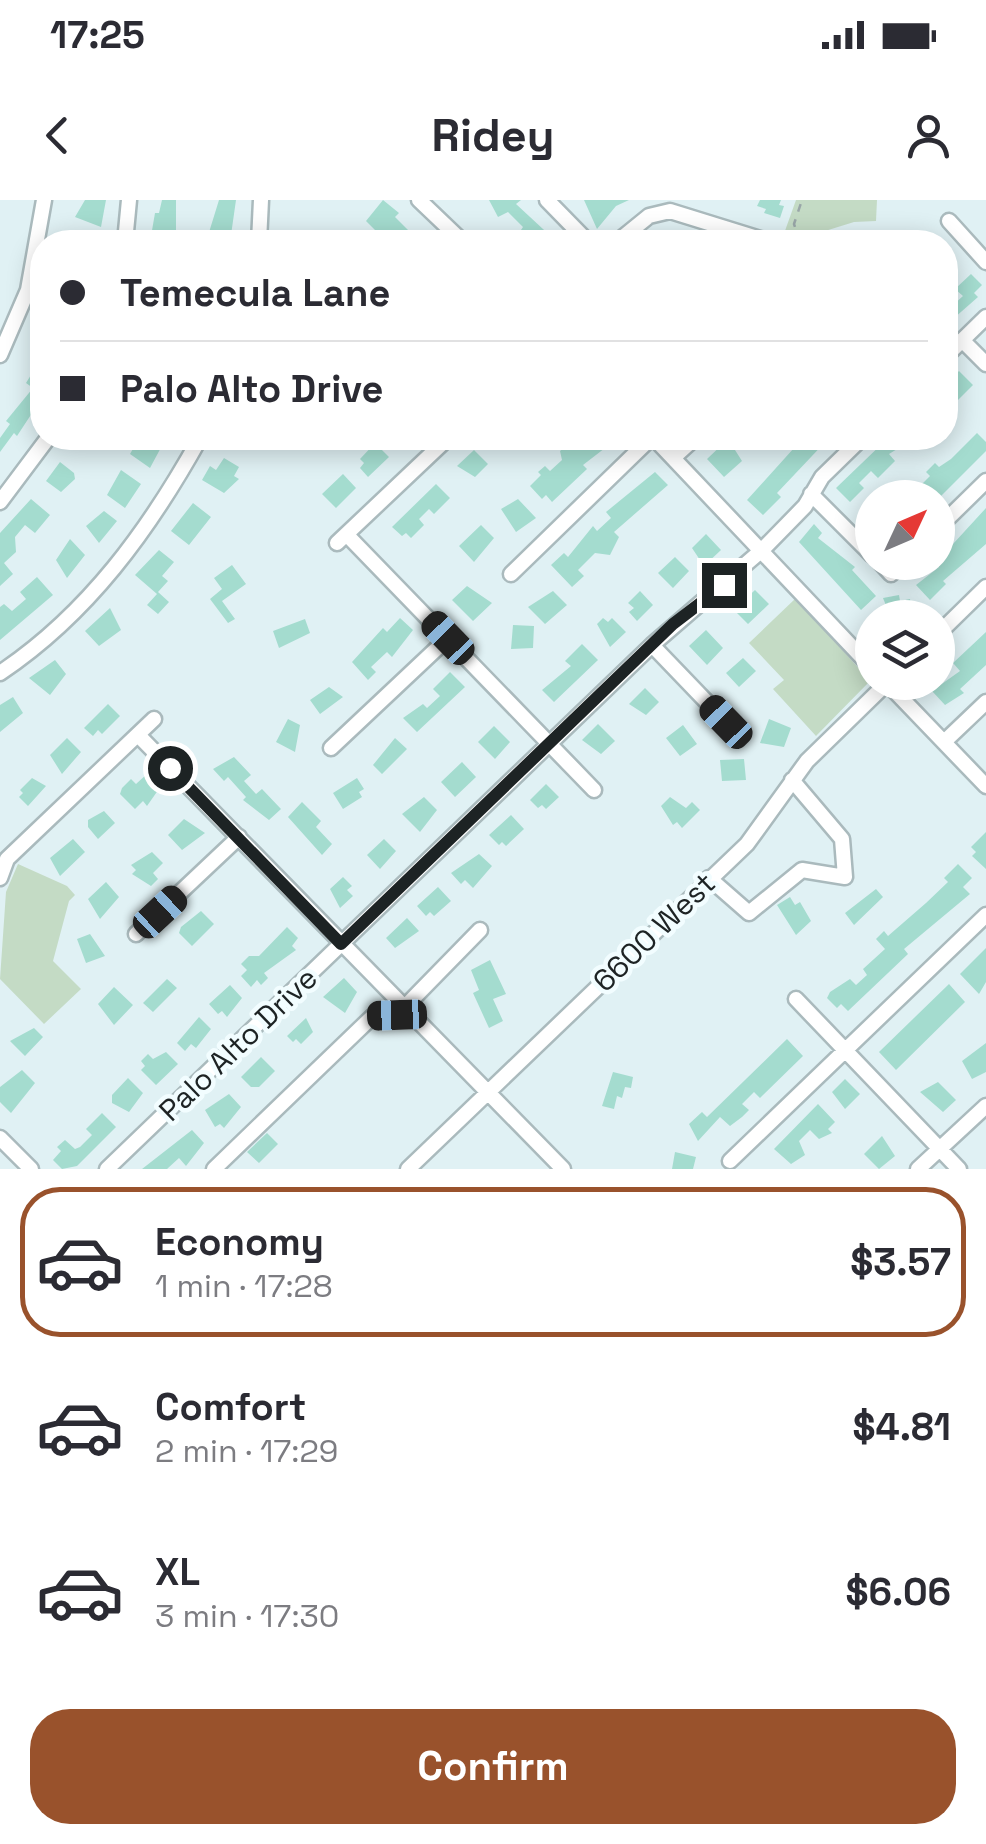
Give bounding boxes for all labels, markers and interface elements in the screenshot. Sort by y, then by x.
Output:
text: 17:25 [50,11,145,59]
text: Ridey [432,107,554,164]
icon: back [30,108,85,163]
icon: person [901,108,956,163]
text: Temecula Lane [120,269,390,317]
text: Palo Alto Drive [120,365,384,413]
north arrow [855,480,955,580]
map controls [855,480,955,700]
route end [702,563,747,608]
button: layers [855,600,955,700]
car [416,606,480,670]
car [694,690,758,754]
route start [148,746,193,791]
street label: 6600 West [585,864,723,1000]
car [128,881,192,943]
street label: Palo Alto Drive [150,959,326,1129]
car [366,999,428,1031]
icon: car [35,1217,125,1307]
text: Economy [155,1218,324,1266]
text: $3.57 [850,1238,951,1286]
text: 1 min · 17:28 [155,1266,333,1306]
icon: car [35,1382,125,1472]
text: Comfort [155,1383,306,1431]
text: $4.81 [853,1403,951,1451]
text: 2 min · 17:29 [155,1431,338,1471]
icon: car [35,1547,125,1637]
text: XL [155,1548,200,1596]
text: $6.06 [846,1568,951,1616]
text: 3 min · 17:30 [155,1596,339,1636]
button: Confirm [30,1709,956,1824]

